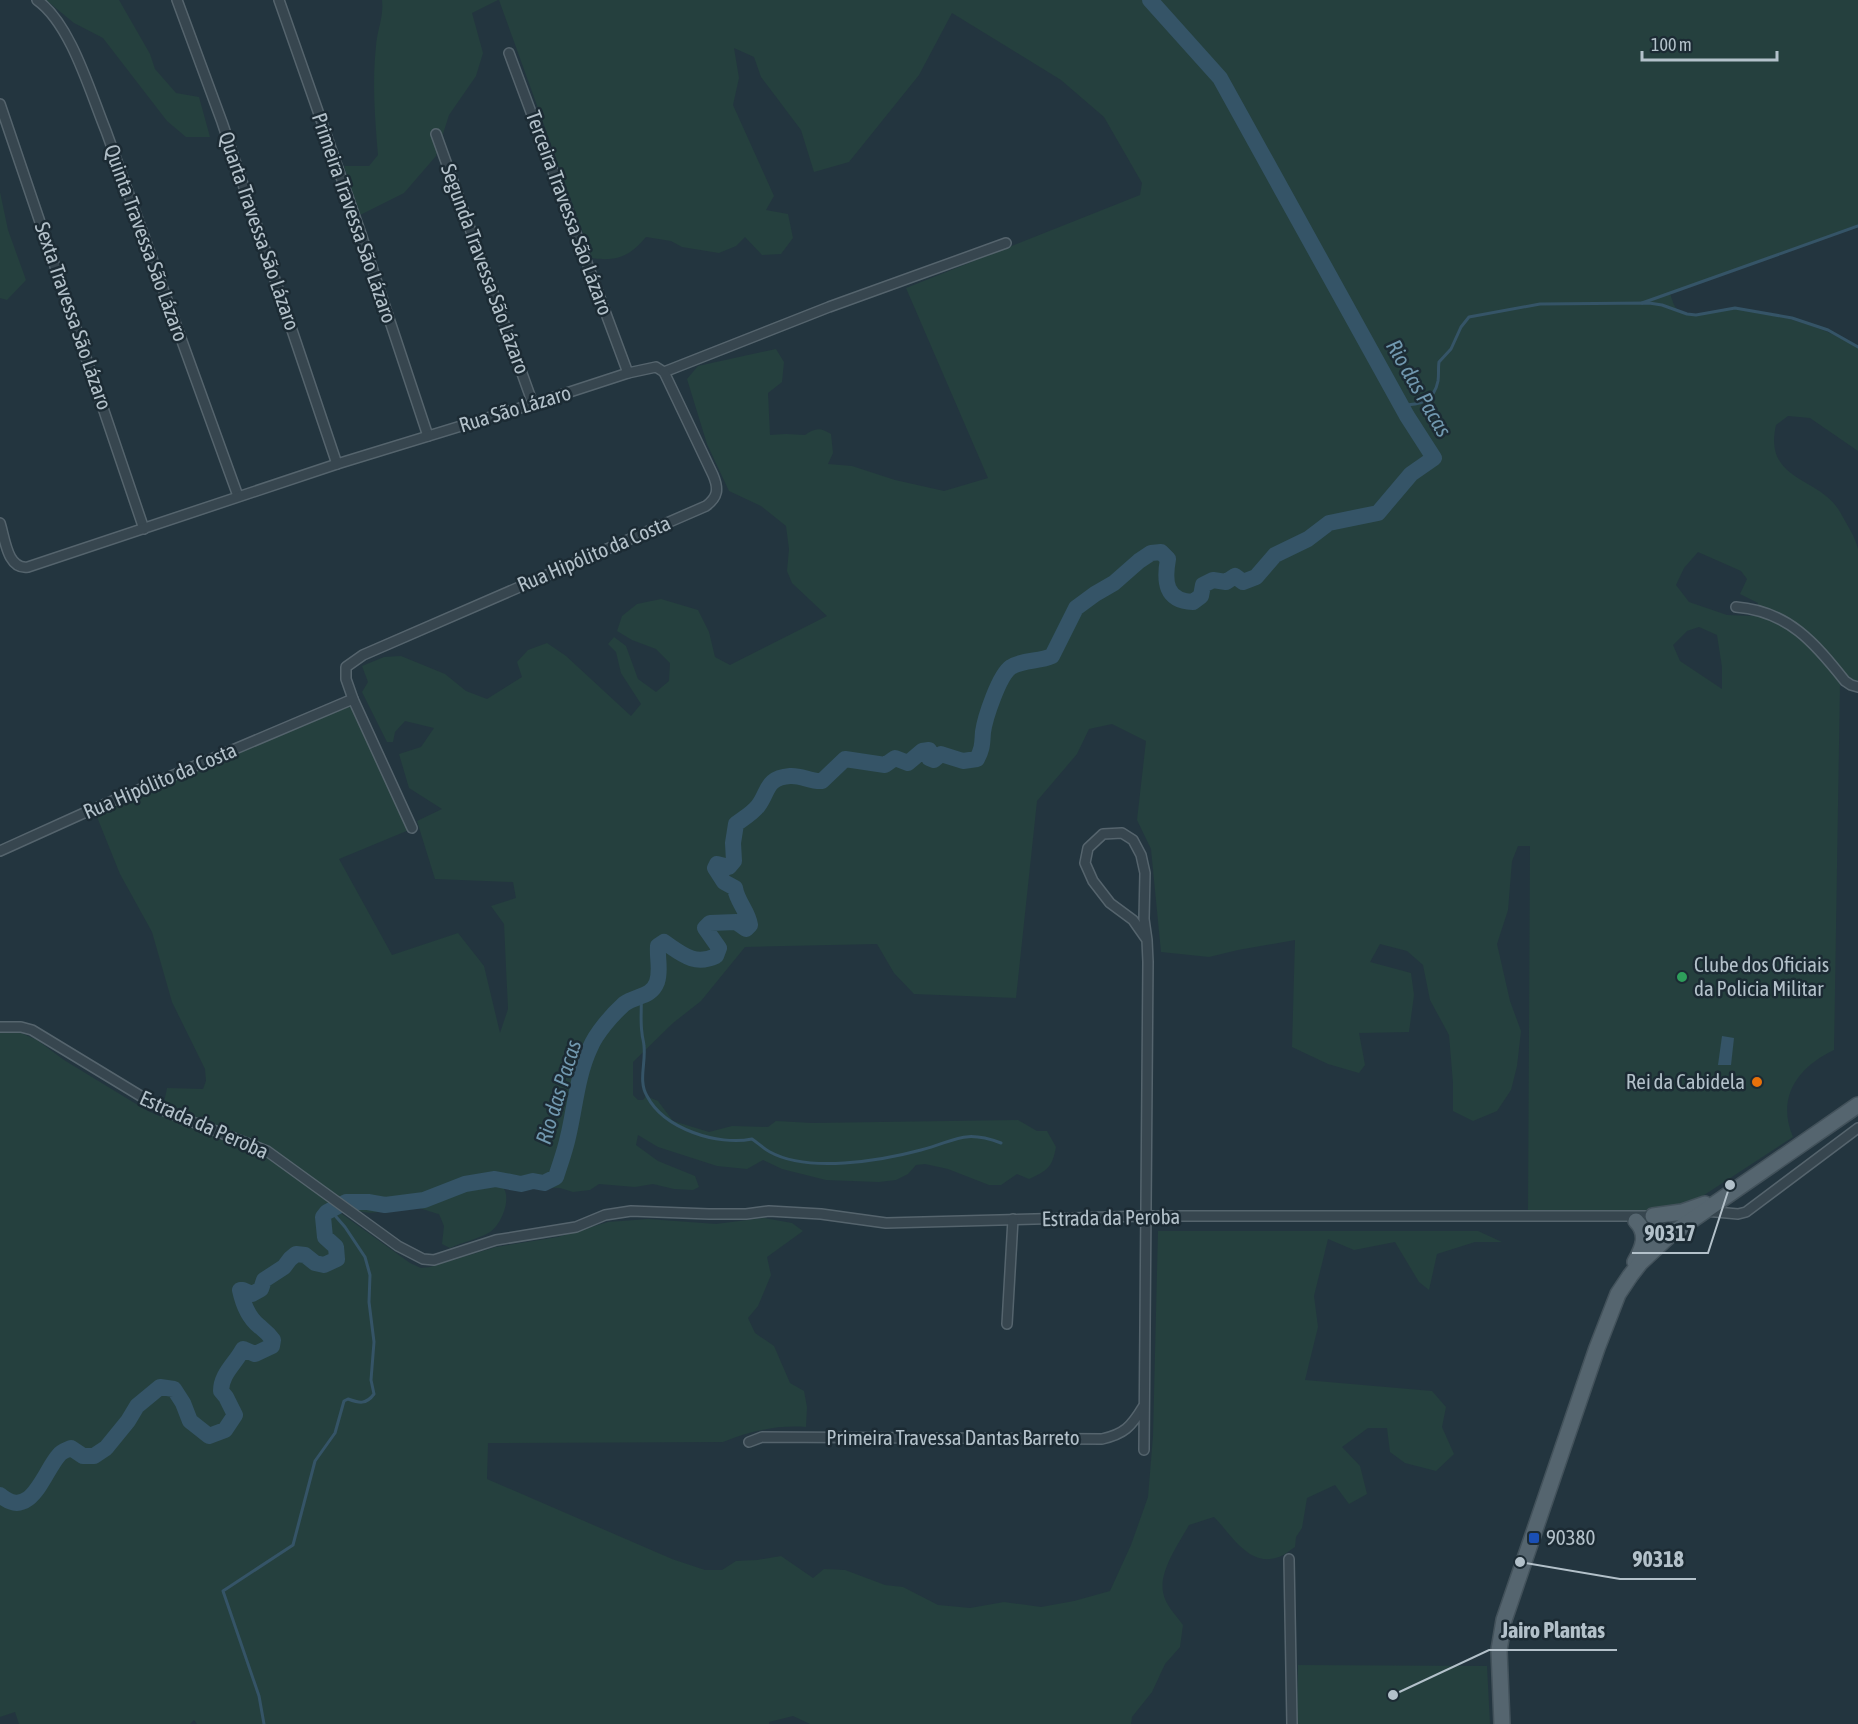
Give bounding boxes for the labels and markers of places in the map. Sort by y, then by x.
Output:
place label: Clube dos Oficiais da Policia Militar [1694,952,1829,1000]
marker: Clube dos Oficiais da Policia Militar [1675,970,1689,984]
place label: Rei da Cabidela [1626,1069,1745,1093]
marker: Rei da Cabidela [1750,1075,1764,1089]
callout: 90317 [1632,1213,1708,1253]
place label: 90380 [1546,1525,1595,1549]
marker: 90380 [1527,1531,1541,1545]
callout: 90318 [1620,1539,1696,1579]
callout: Jairo Plantas [1489,1610,1617,1650]

